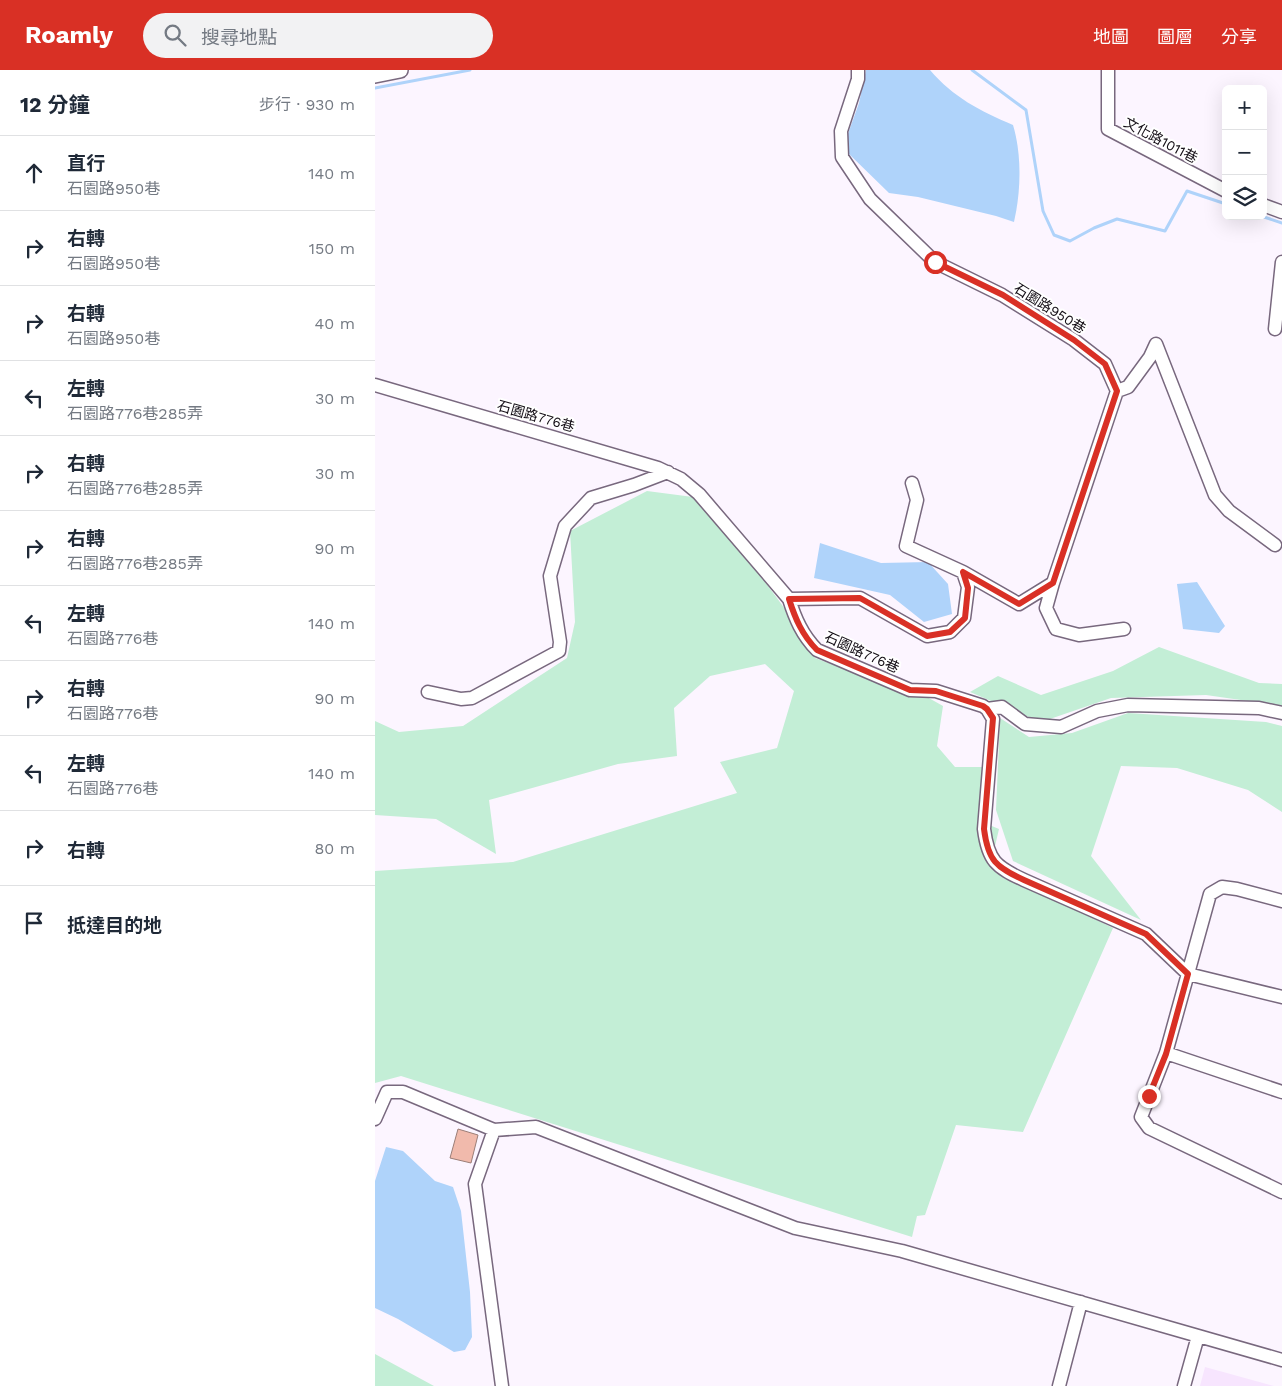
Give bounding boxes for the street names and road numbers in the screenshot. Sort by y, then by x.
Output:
street label: 文化路1011巷 [1121,114,1201,166]
street label: 石園路950巷 [1011,280,1089,336]
street label: 石園路776巷 [495,397,577,435]
street label: 石園路776巷 [822,628,902,676]

